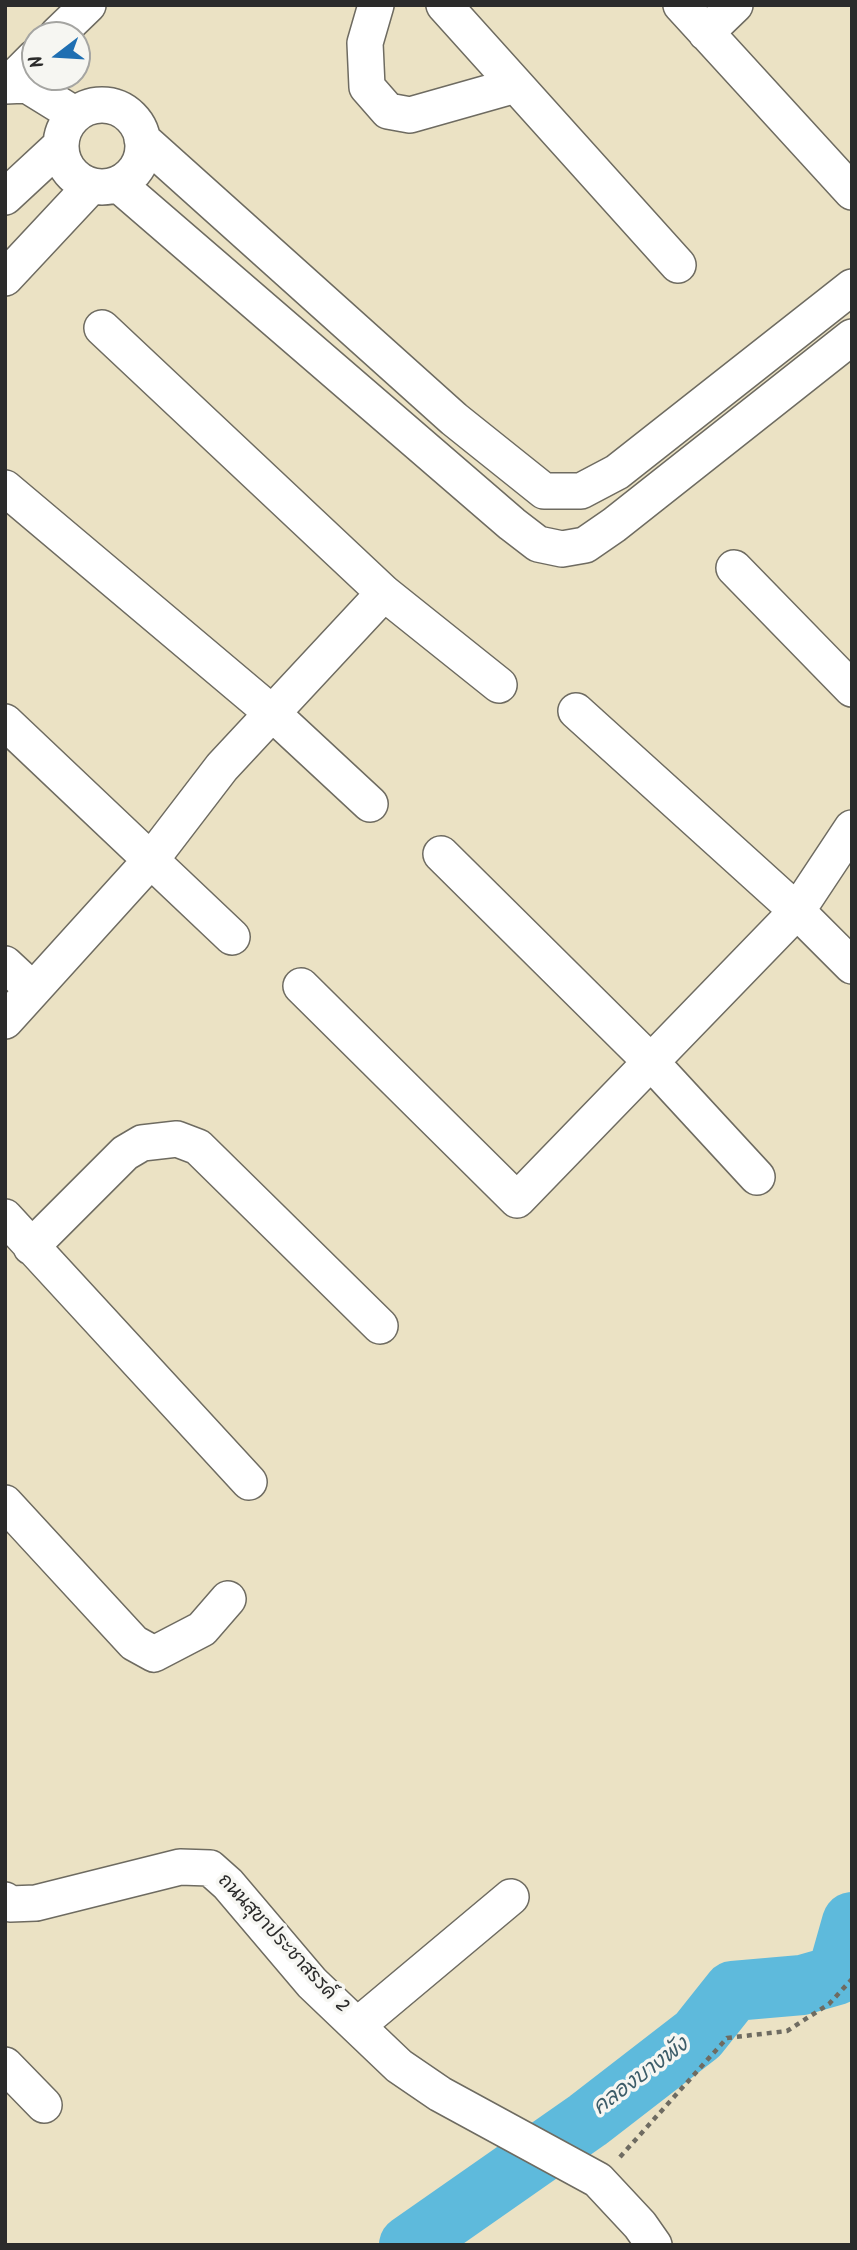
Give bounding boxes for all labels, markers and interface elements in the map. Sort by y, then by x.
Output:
north arrow [21,21,91,91]
text: N [22,51,54,72]
street label: ถนนสุขาประชาสรรค์ 2 [211,1871,353,2019]
water label: คลองบางพัง [589,2034,695,2122]

